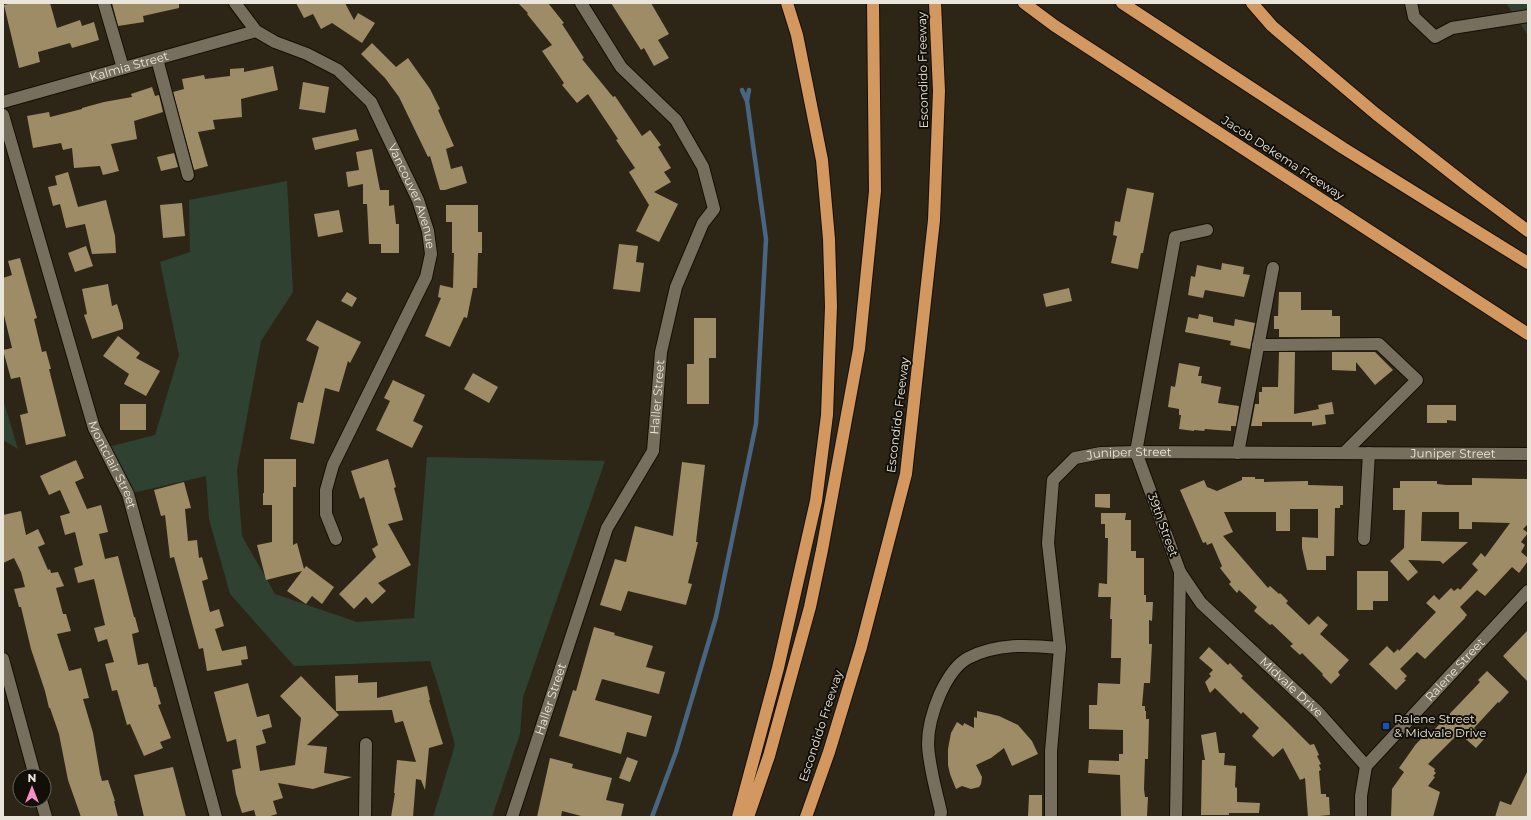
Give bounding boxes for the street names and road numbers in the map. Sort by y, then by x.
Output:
street label: Escondido Freeway [914,11,931,128]
street label: Kalmia Street [88,48,170,84]
street label: Jacob Dekema Freeway [1218,112,1348,203]
street label: Vancouver Avenue [385,141,438,250]
street label: Escondido Freeway [883,356,912,474]
street label: Haller Street [646,359,667,435]
street label: Montclair Street [85,419,140,510]
street label: Juniper Street [1084,444,1172,463]
street label: Juniper Street [1410,445,1496,461]
street label: 39th Street [1145,491,1182,559]
street label: Ralene Street [1422,635,1488,704]
street label: Midvale Drive [1257,654,1327,720]
street label: Haller Street [531,661,569,737]
street label: Escondido Freeway [795,668,846,784]

